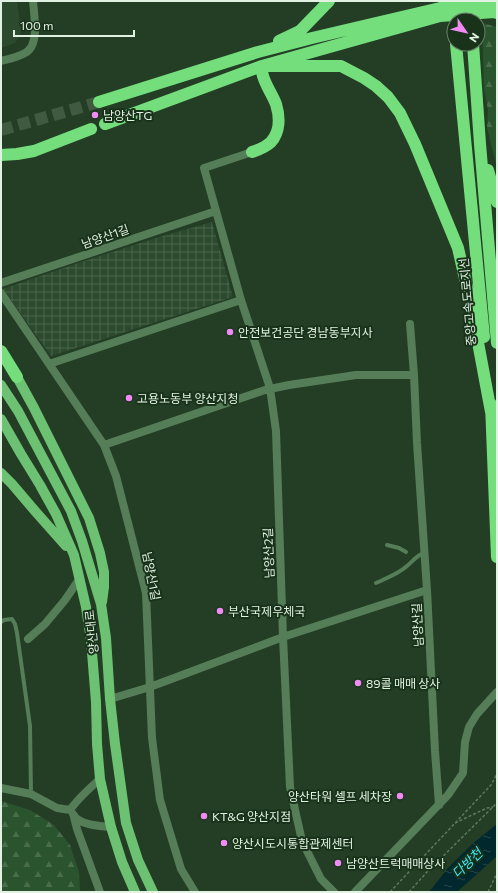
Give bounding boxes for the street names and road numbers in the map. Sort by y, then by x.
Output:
street label: 남양산1길 [79,221,131,251]
street label: 중앙고속도로지선 [456,257,478,347]
street label: 남양산2길 [260,527,276,579]
street label: 남양산1길 [140,550,164,602]
street label: 남양산길 [409,603,425,647]
street label: 양산대로 [82,609,100,655]

